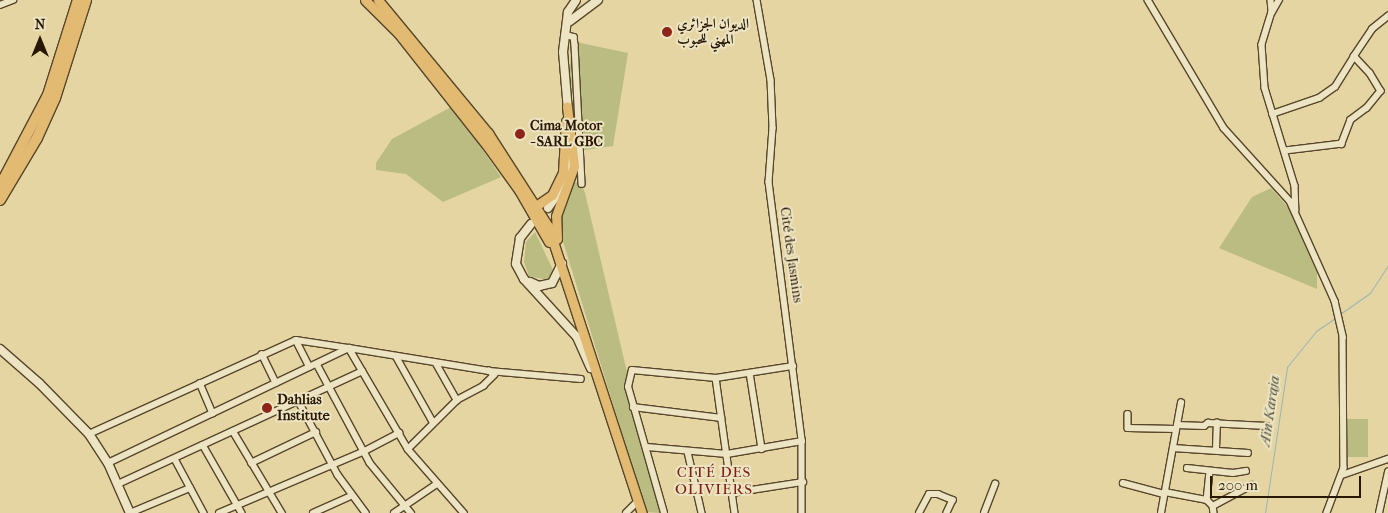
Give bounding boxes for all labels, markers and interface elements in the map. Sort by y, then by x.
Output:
north arrow [15,15,65,65]
text: N [35,16,45,33]
place label: الديوان الجزائري المهني للحبوب [677,16,749,48]
marker: الديوان الجزائري المهني للحبوب [661,26,673,38]
place label: Cima Motor - SARL GBC [530,118,603,150]
marker: Cima Motor - SARL GBC [514,128,526,140]
street label: Cité des Jasmins [776,206,806,304]
water label: Aïn Karaja [1256,375,1284,447]
place label: Dahlias Institute [277,392,330,424]
marker: Dahlias Institute [261,402,273,414]
district label: CITÉ DES OLIVIERS [674,463,754,498]
scale bar [1213,466,1364,498]
text: 200 m [1218,476,1258,494]

